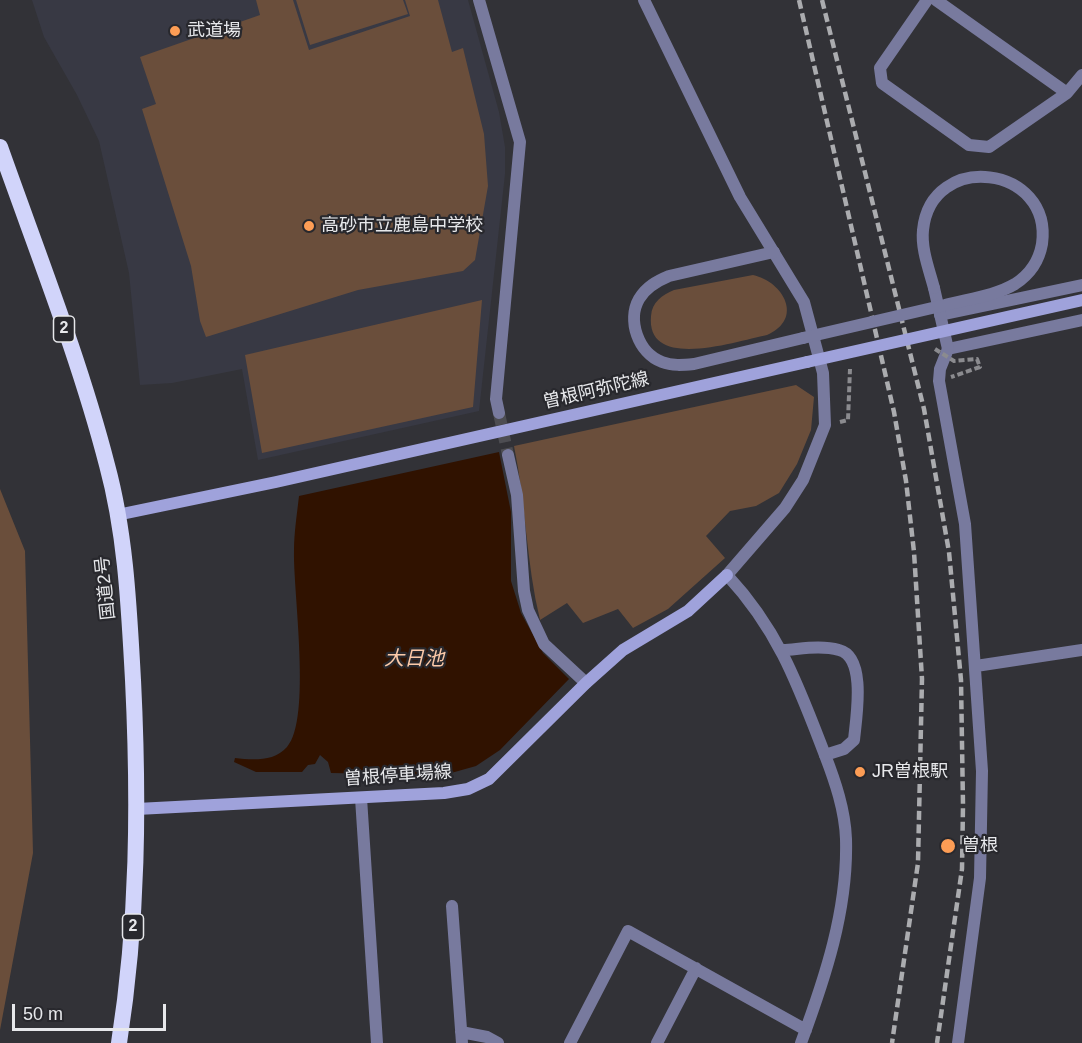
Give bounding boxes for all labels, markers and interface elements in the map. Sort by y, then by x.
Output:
place label: 武道場 [187,20,241,42]
marker: 武道場 [168,24,182,38]
place label: 高砂市立鹿島中学校 [321,215,483,237]
marker: 高砂市立鹿島中学校 [302,219,316,233]
road number: 2 [54,316,74,342]
street label: 曽根阿弥陀線 [541,368,651,414]
street label: 国道2号 [92,555,120,621]
water label: 大日池 [384,647,444,671]
street label: 曽根停車場線 [343,761,453,791]
place label: JR曽根駅 [872,761,948,783]
marker: JR曽根駅 [853,765,867,779]
place label: 曽根 [962,835,998,857]
marker: 曽根 [939,837,957,855]
road number: 2 [122,914,144,940]
scale bar [15,992,170,1030]
text: 50 m [23,1004,63,1024]

